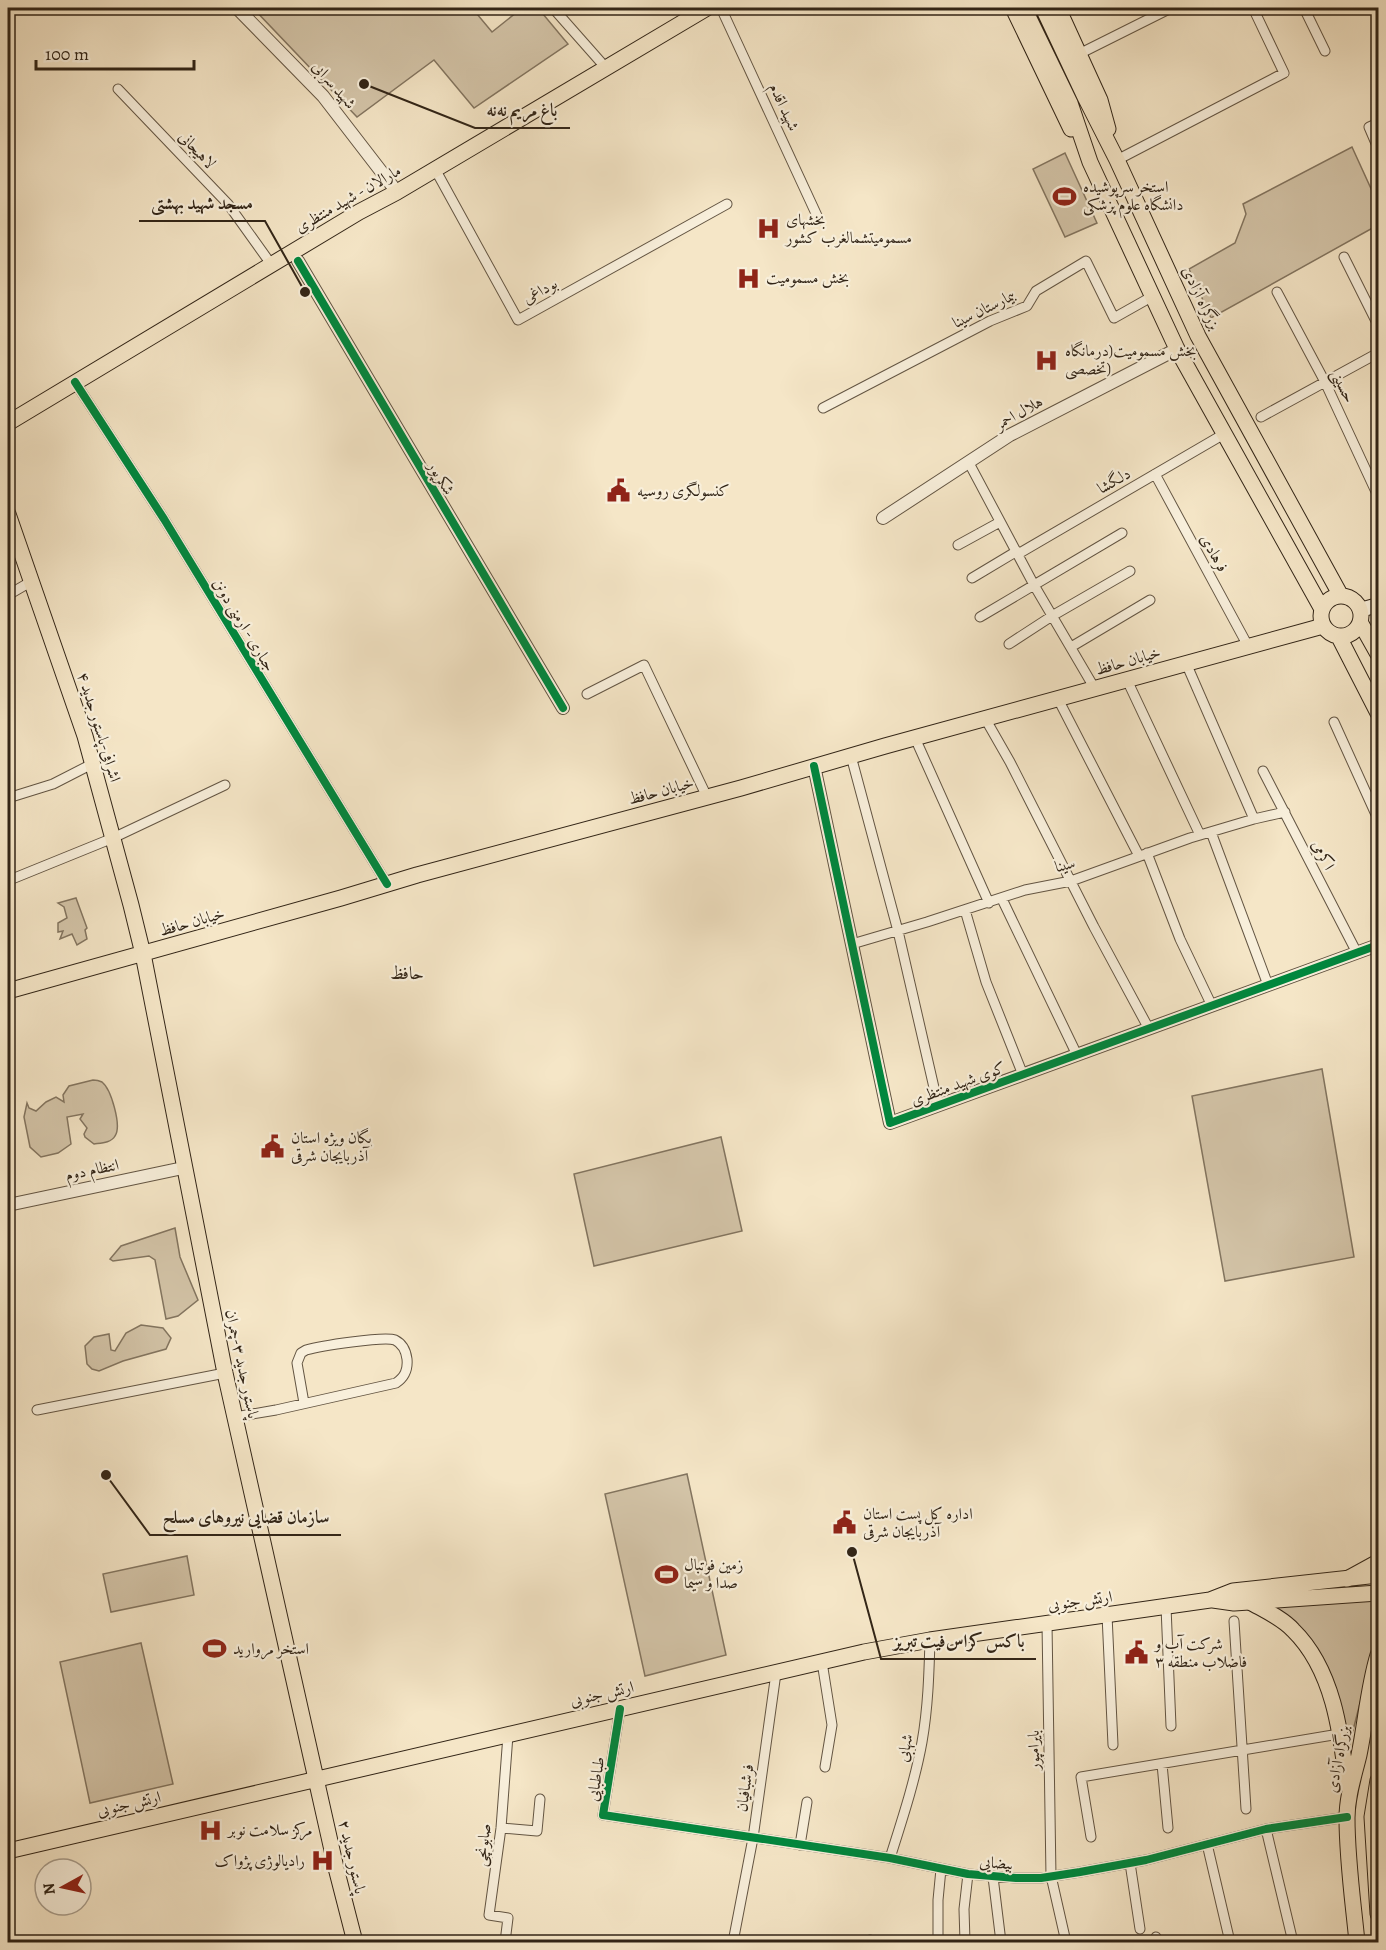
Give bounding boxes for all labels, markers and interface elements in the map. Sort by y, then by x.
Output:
scale bar [36,33,194,71]
text: 100 m [45,42,89,66]
street label: شهید سرابی [307,56,361,114]
street label: شهید اقدم [761,79,805,136]
callout: باغ مریم نه‌نه [475,92,570,128]
text: باغ مریم نه‌نه [486,98,558,126]
street label: لاهیجانی [173,126,221,174]
street label: مارالان - شهید منتظری [291,160,405,238]
place label: استخر سرپوشیده دانشگاه علوم پزشکی [1083,176,1183,219]
sports icon: استخر سرپوشیده دانشگاه علوم پزشکی [1052,183,1078,209]
callout: مسجد شهید بهشتی [139,185,265,221]
text: مسجد شهید بهشتی [151,191,253,216]
place label: بخشهای مسمومیتشمالغرب کشور [784,209,912,249]
hospital icon: بخشهای مسمومیتشمالغرب کشور [755,216,781,242]
street label: بزرگراه آزادی [1177,262,1225,334]
hospital icon: بخش مسمومیت [735,265,761,291]
place label: بخش مسمومیت [766,267,849,289]
street label: بوداغی [519,273,561,309]
street label: بیمارستان سینا [949,284,1020,334]
place label: بخش مسمومیت(درمانگاه تخصصی) [1065,340,1196,380]
hospital icon: بخش مسمومیت(درمانگاه تخصصی) [1034,347,1060,373]
street label: حسینی [1325,365,1361,407]
street label: هلال احمر [989,391,1047,436]
street label: شکرپور [421,455,460,499]
street label: دلگشا [1093,463,1135,499]
public building icon: کنسولگری روسیه [606,478,632,504]
place label: کنسولگری روسیه [637,480,730,502]
street label: فرهادی [1195,530,1233,576]
street label: جباری - ارمنی دونن [207,574,281,676]
street label: خیابان حافظ [1093,641,1163,681]
street label: اشرافی-پاستور جدید ۴ [72,669,126,785]
street label: خیابان حافظ [626,772,696,810]
street label: اکرمی [1306,836,1340,874]
street label: سینا [1052,852,1078,878]
street label: خیابان حافظ [157,902,227,942]
district label: حافظ [390,961,424,985]
street label: کوی شهید منتظری [907,1057,1009,1111]
place label: یگان ویژه استان آذربایجان شرقی [291,1127,372,1167]
public building icon: یگان ویژه استان آذربایجان شرقی [260,1134,286,1160]
street label: انتظام دوم [63,1154,121,1189]
street label: پاستور جدید ۳-چمران [220,1308,264,1421]
callout: سازمان قضایی نیروهای مسلح [150,1499,341,1535]
place label: اداره کل پست استان آذربایجان شرقی [863,1503,973,1543]
text: سازمان قضایی نیروهای مسلح [163,1505,329,1533]
public building icon: اداره کل پست استان آذربایجان شرقی [832,1510,858,1536]
place label: زمین فوتبال صدا و سیما [684,1554,743,1594]
sports icon: زمین فوتبال صدا و سیما [653,1561,679,1587]
street label: ارتش جنوبی [1046,1586,1114,1616]
callout: باکس کراس‌فیت تبریز [881,1623,1036,1659]
text: باکس کراس‌فیت تبریز [891,1629,1025,1653]
place label: شرکت آب و فاضلاب منطقه ۳ [1153,1633,1247,1673]
sports icon: استخر مروارید [202,1636,228,1662]
place label: استخر مروارید [233,1638,309,1660]
public building icon: شرکت آب و فاضلاب منطقه ۳ [1124,1640,1150,1666]
street label: ارتش جنوبی [568,1676,636,1712]
street label: بزرگراه آزادی [1321,1723,1355,1795]
street label: بایرامپور [1023,1730,1045,1772]
street label: شهابی [892,1732,918,1764]
street label: طباطبایی [582,1755,610,1803]
street label: فرشبافیان [731,1763,759,1813]
street label: ارتش جنوبی [95,1786,163,1822]
hospital icon: مرکز سلامت نوبر [197,1817,223,1843]
street label: پاستور جدید ۲ [333,1818,371,1897]
place label: مرکز سلامت نوبر [226,1819,313,1841]
street label: صابونچی [469,1822,497,1868]
hospital icon: رادیالوژی پژواک [310,1848,336,1874]
place label: رادیالوژی پژواک [214,1850,305,1872]
street label: بیضایی [978,1851,1014,1875]
north arrow [33,1857,93,1917]
text: N [37,1881,61,1896]

